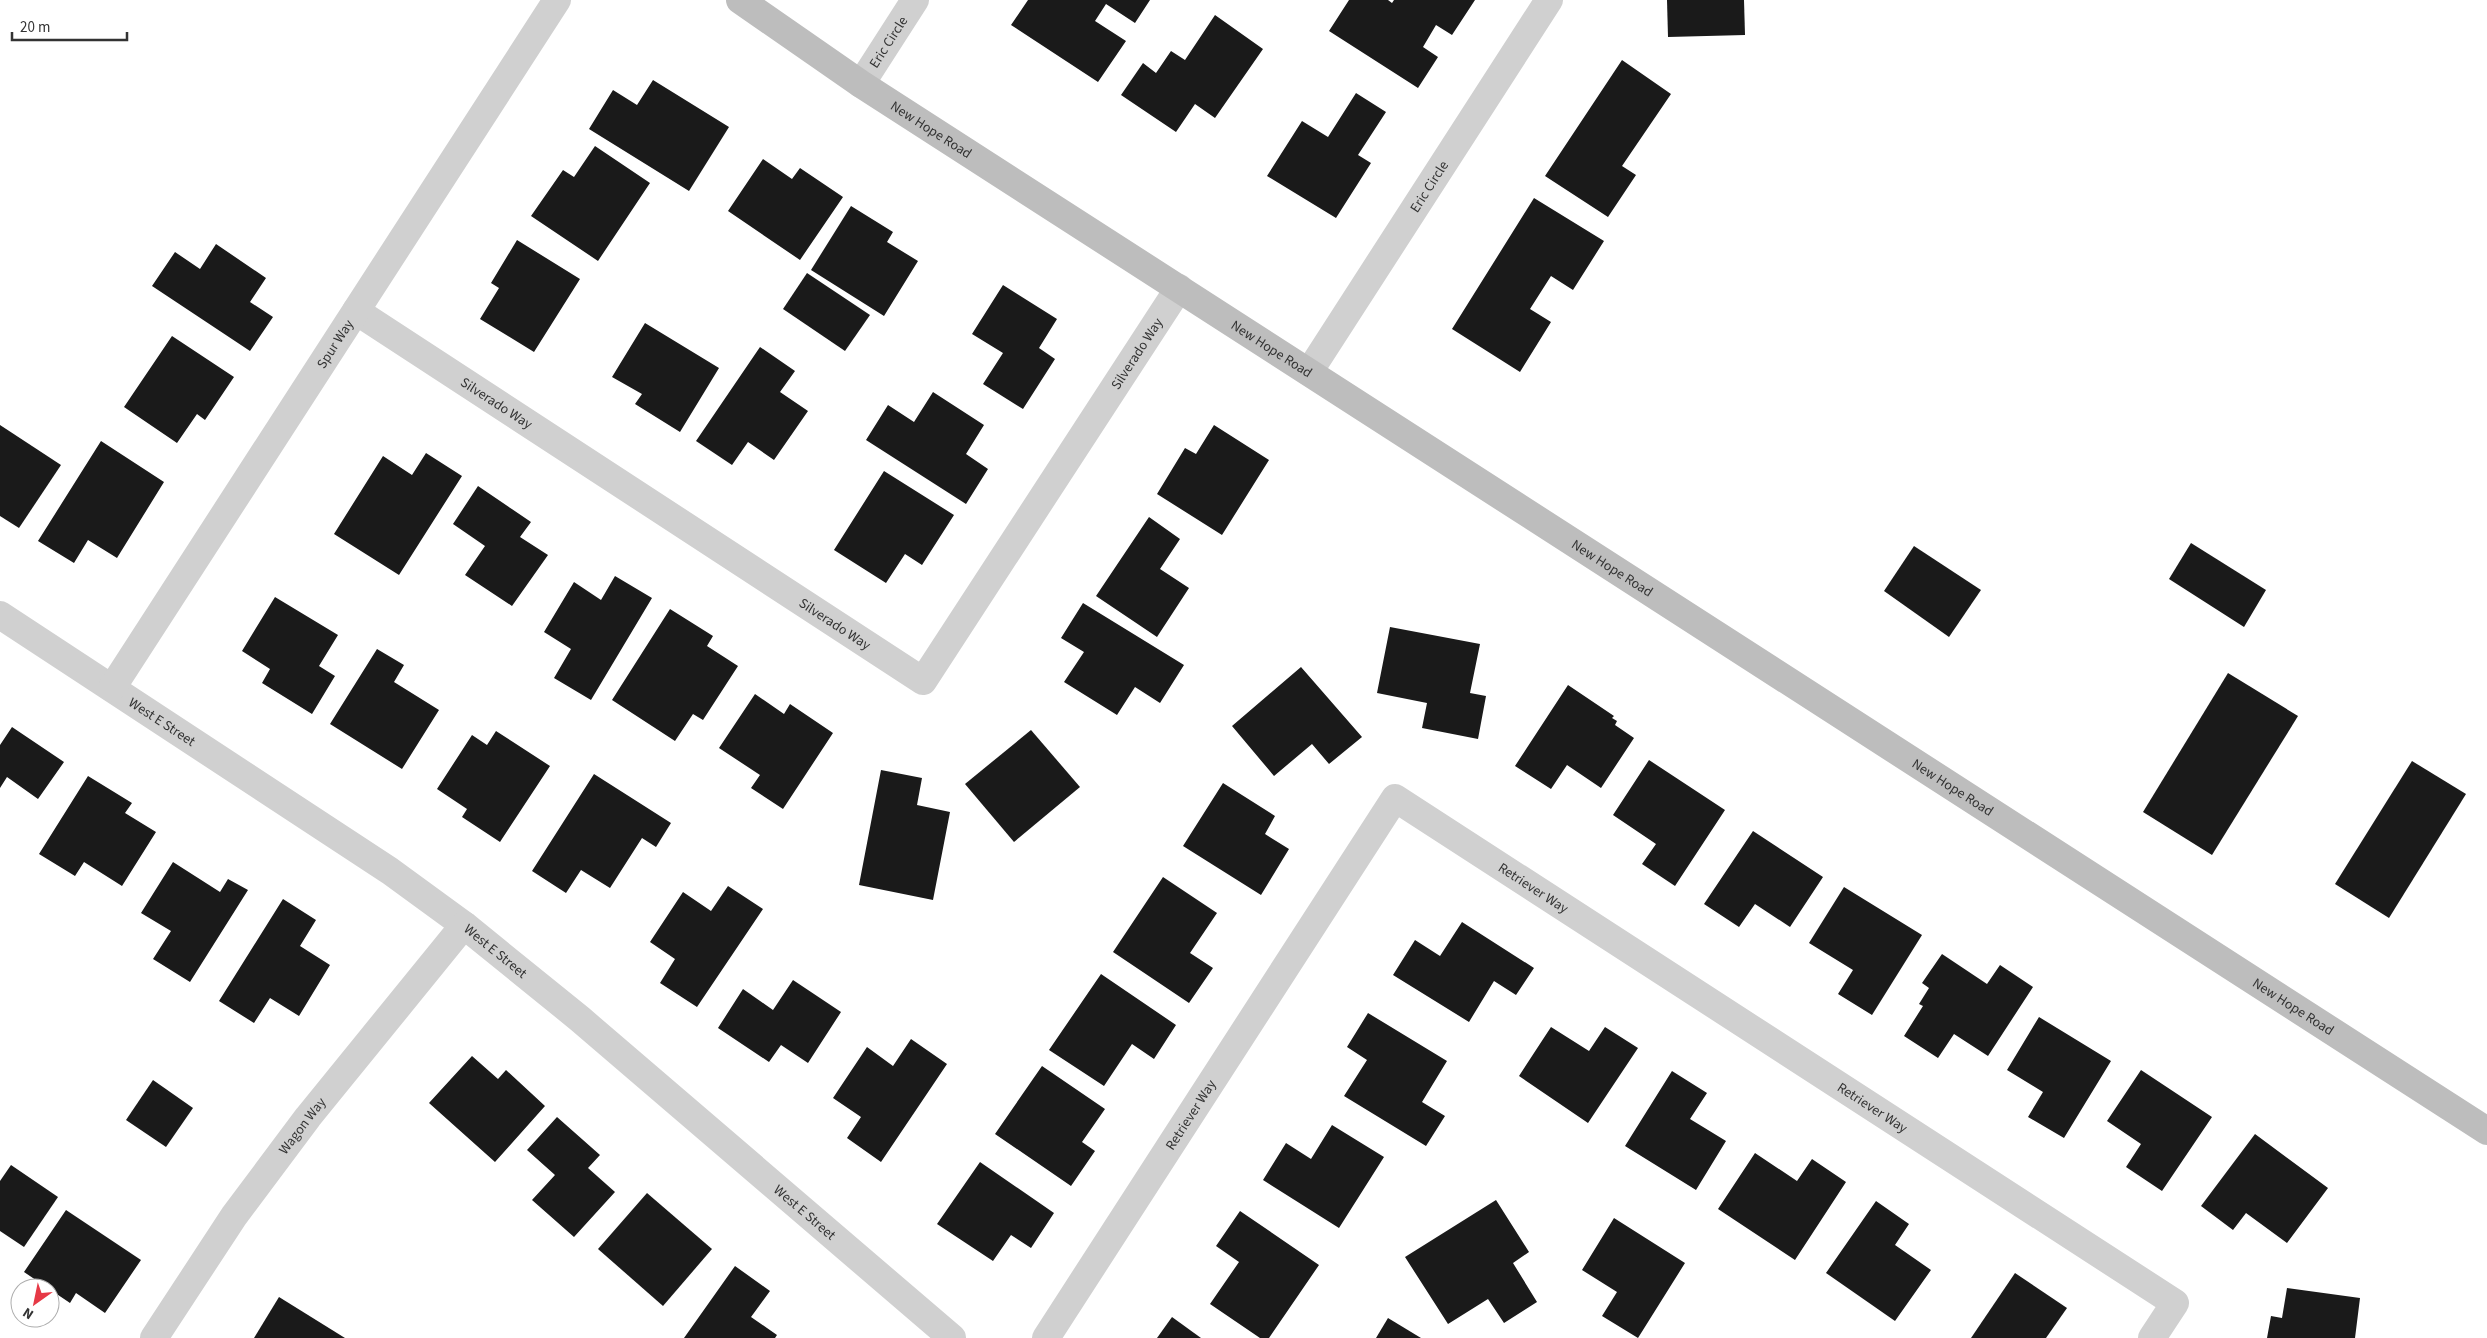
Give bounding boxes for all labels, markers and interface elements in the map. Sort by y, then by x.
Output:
scale bar [12,10,128,42]
street label: Eric Circle [865,13,913,72]
text: 20 m [20,17,50,38]
street label: New Hope Road [886,96,975,164]
street label: Eric Circle [1406,157,1454,217]
street label: Silverado Way [1106,314,1168,394]
street label: Spur Way [312,315,359,373]
street label: New Hope Road [1227,316,1316,383]
street label: Silverado Way [456,373,536,435]
street label: New Hope Road [1567,535,1657,602]
street label: Silverado Way [795,594,875,655]
street label: West E Street [124,693,199,752]
street label: New Hope Road [1908,754,1997,822]
street label: Retriever Way [1494,858,1572,919]
street label: West E Street [459,920,531,984]
street label: New Hope Road [2248,974,2338,1041]
street label: Retriever Way [1161,1076,1222,1154]
street label: Retriever Way [1833,1078,1912,1139]
street label: Wagon Way [274,1093,331,1159]
street label: West E Street [769,1180,840,1245]
north arrow [10,1278,60,1328]
text: N [19,1302,38,1324]

